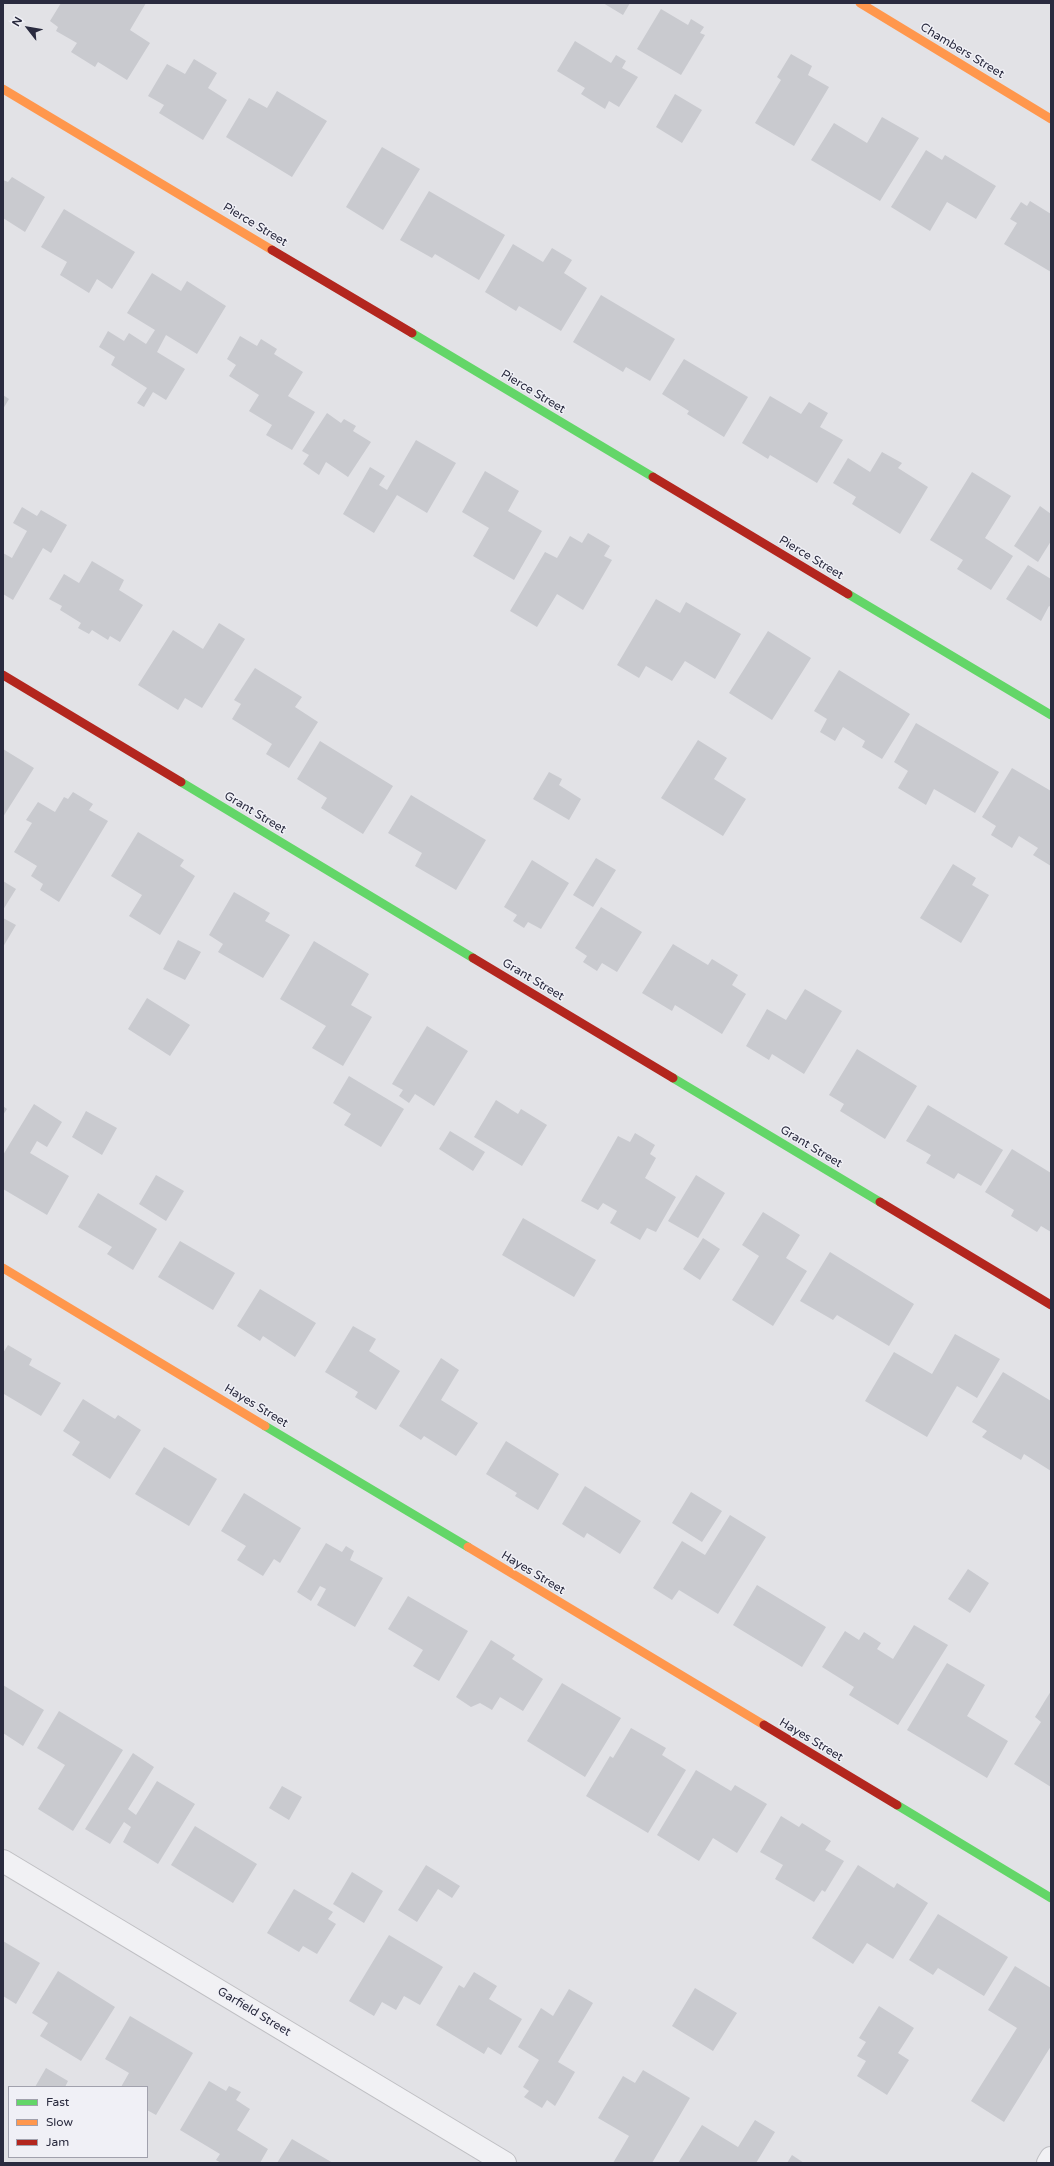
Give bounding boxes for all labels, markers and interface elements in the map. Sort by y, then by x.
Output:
north arrow [8,8,48,48]
text: N [9,14,25,29]
street label: Chambers Street [917,20,1007,82]
street label: Pierce Street [220,200,290,250]
street label: Pierce Street [498,367,568,417]
street label: Pierce Street [776,533,846,583]
street label: Grant Street [221,789,289,837]
street label: Grant Street [499,956,567,1004]
street label: Grant Street [777,1123,845,1171]
street label: Hayes Street [221,1381,291,1431]
street label: Hayes Street [498,1548,568,1598]
street label: Hayes Street [776,1715,846,1765]
street label: Garfield Street [215,1984,293,2040]
legend [8,2086,148,2158]
text: Fast [46,2095,69,2109]
text: Slow [46,2115,73,2129]
text: Jam [46,2135,69,2149]

